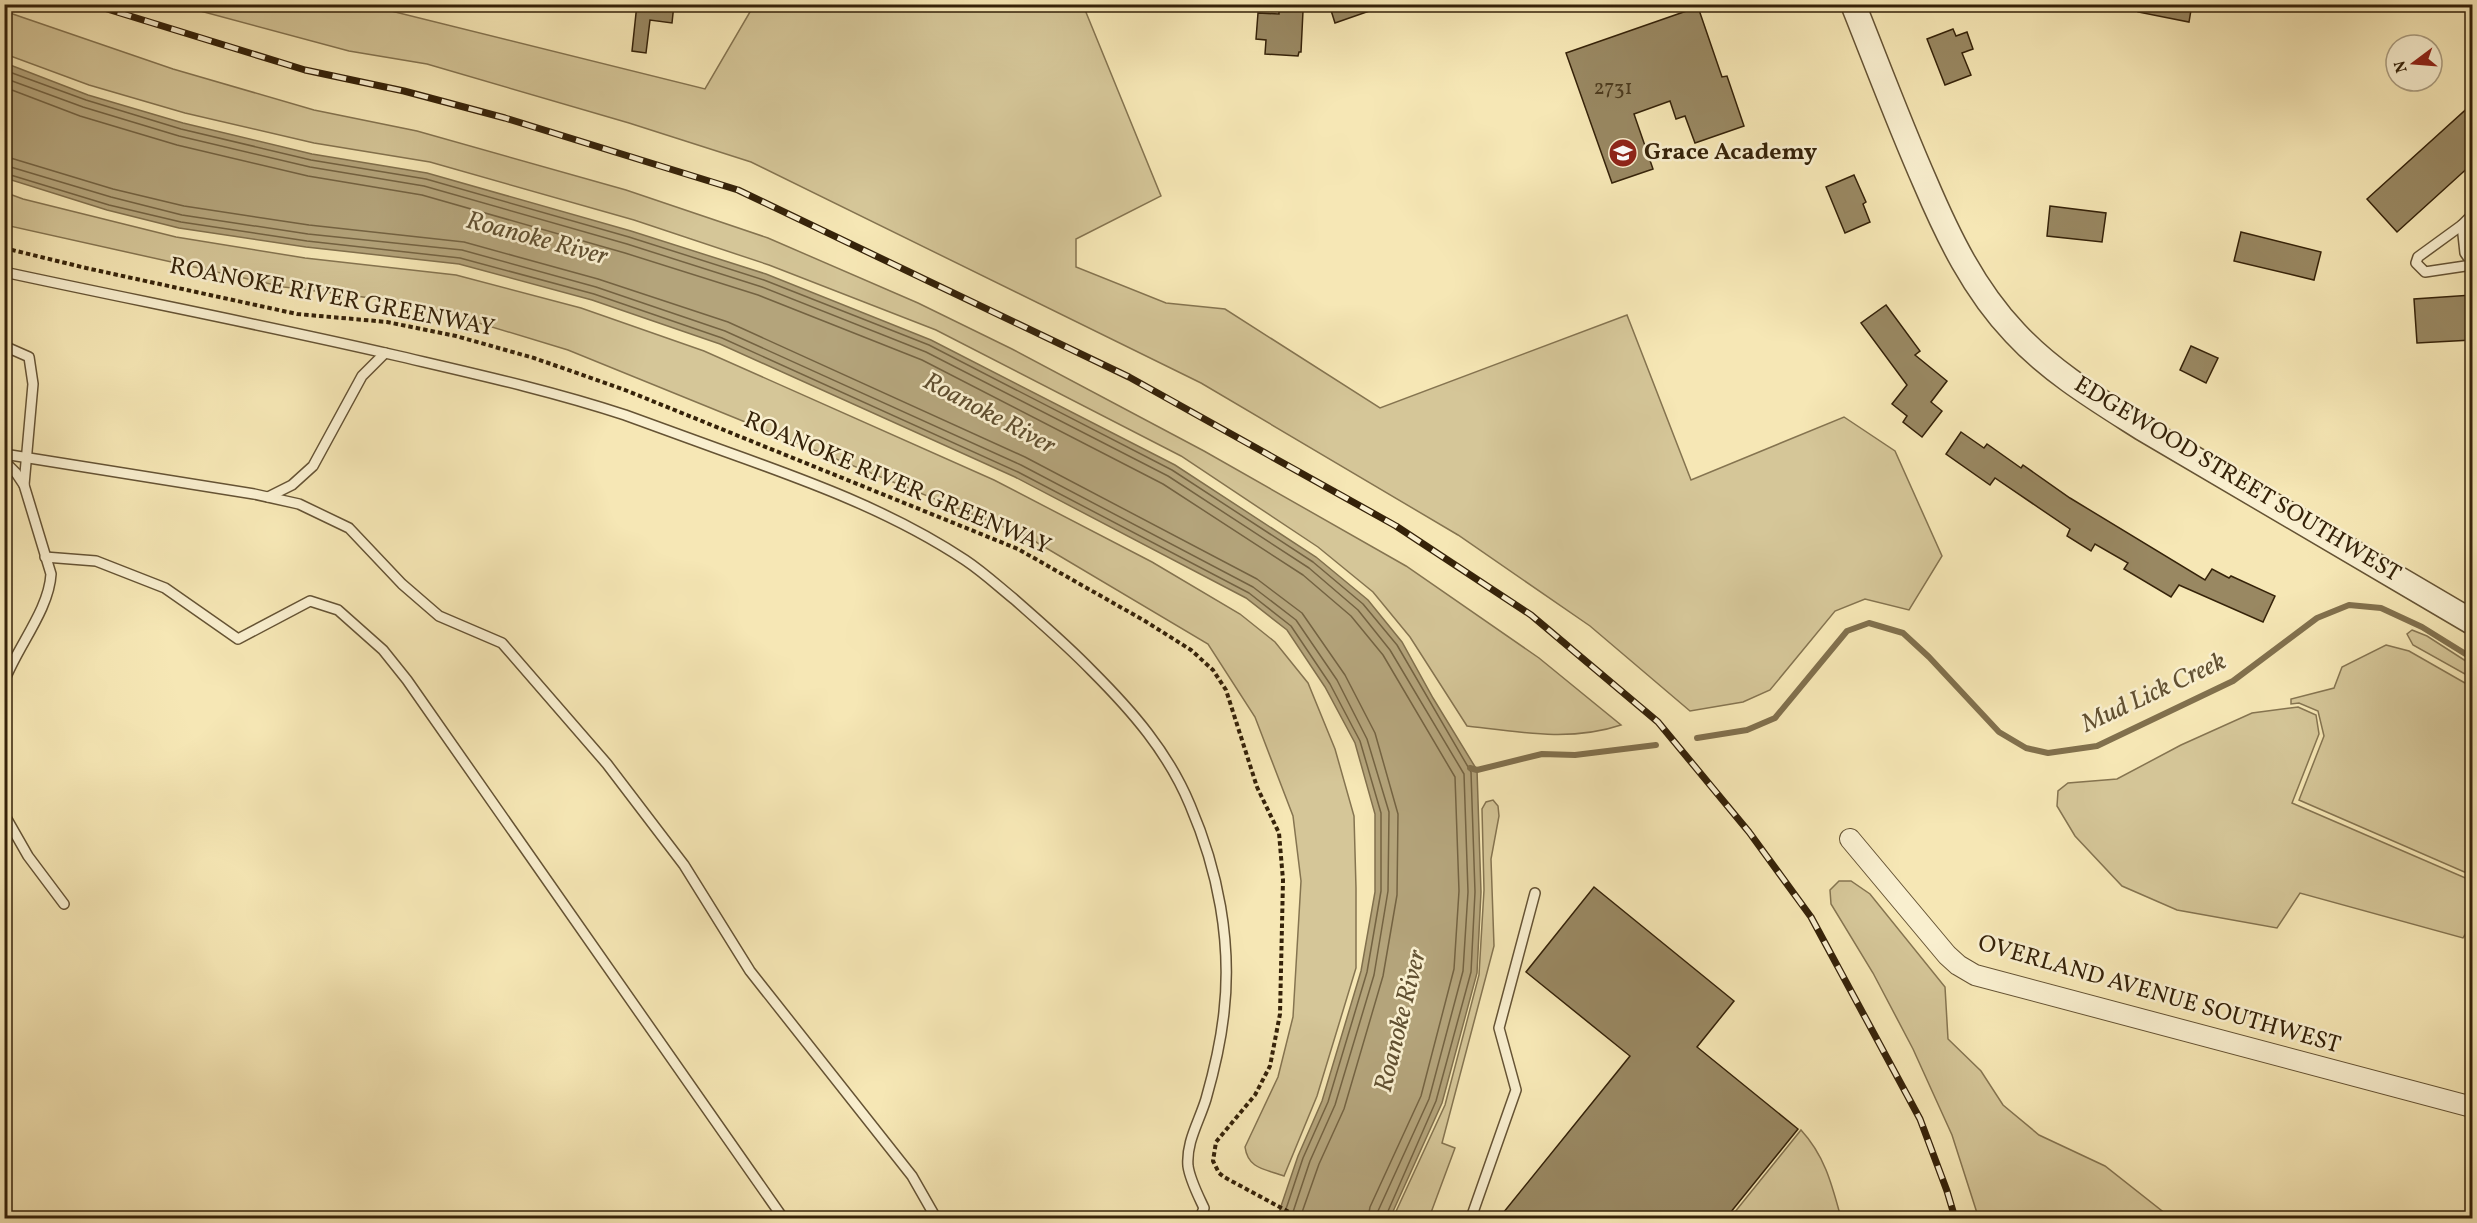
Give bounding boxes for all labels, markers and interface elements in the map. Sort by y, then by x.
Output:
north arrow [2384,33,2444,93]
text: N [2389,58,2414,75]
house number: 2731 [1593,74,1633,103]
place label: Grace Academy [1644,136,1818,170]
school or university icon: Grace Academy [1607,137,1639,169]
water label: Roanoke River [462,203,612,275]
street label: ROANOKE RIVER GREENWAY [166,250,498,346]
water label: Roanoke River [916,364,1062,464]
street label: EDGEWOOD STREET SOUTHWEST [2067,369,2407,591]
street label: ROANOKE RIVER GREENWAY [738,404,1056,564]
water label: Mud Lick Creek [2075,644,2232,743]
street label: OVERLAND AVENUE SOUTHWEST [1974,927,2344,1063]
water label: Roanoke River [1366,946,1436,1096]

